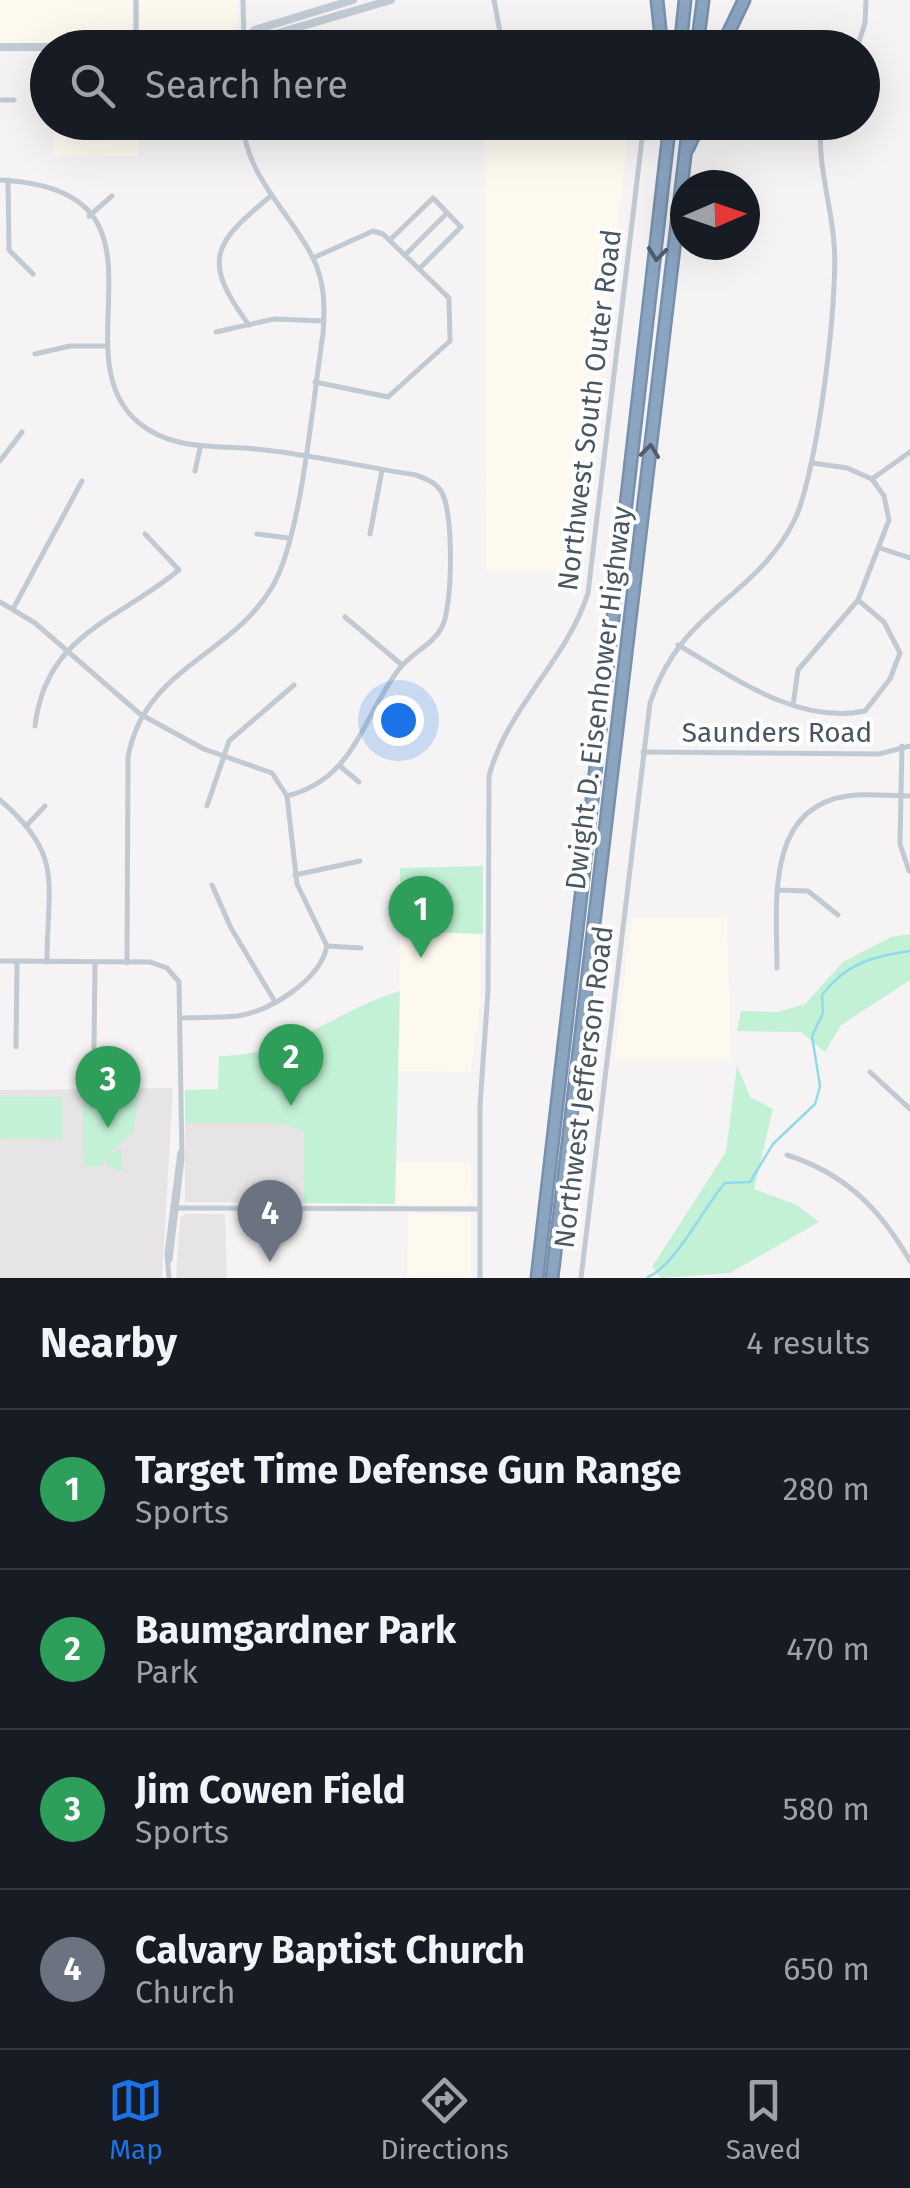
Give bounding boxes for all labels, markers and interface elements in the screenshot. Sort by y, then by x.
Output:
search box [30,30,880,140]
icon: search [65,58,120,113]
text: Search here [145,62,348,108]
north arrow [670,170,760,260]
street label: Northwest South Outer Road [551,227,628,593]
one-way arrow [646,247,668,263]
one-way arrow [639,443,660,459]
street label: Dwight D. Eisenhower Highway [559,504,638,892]
your location [373,695,424,746]
street label: Saunders Road [682,716,872,749]
pin: 1 [388,876,454,958]
street label: Northwest Jefferson Road [547,924,620,1250]
pin: 2 [258,1024,324,1106]
pin: 3 [76,1046,140,1128]
pin: 4 [238,1180,302,1262]
text: Nearby [40,1318,177,1368]
text: 4 results [746,1324,870,1362]
text: Target Time Defense Gun Range [135,1447,681,1493]
text: 1 [65,1470,80,1508]
text: 280 m [783,1470,870,1508]
text: Sports [135,1493,229,1531]
text: Baumgardner Park [135,1607,456,1653]
text: 2 [64,1630,81,1668]
text: 470 m [786,1630,870,1668]
text: Park [135,1653,198,1691]
text: Jim Cowen Field [135,1767,406,1813]
text: 3 [64,1790,81,1828]
text: 580 m [783,1790,870,1828]
text: Sports [135,1813,229,1851]
text: Calvary Baptist Church [135,1927,525,1973]
text: 4 [63,1950,82,1988]
text: 650 m [783,1950,870,1988]
text: Church [135,1973,235,2011]
tab: Map [108,2073,163,2166]
tab: Directions [380,2073,509,2166]
tab: Saved [726,2073,802,2166]

